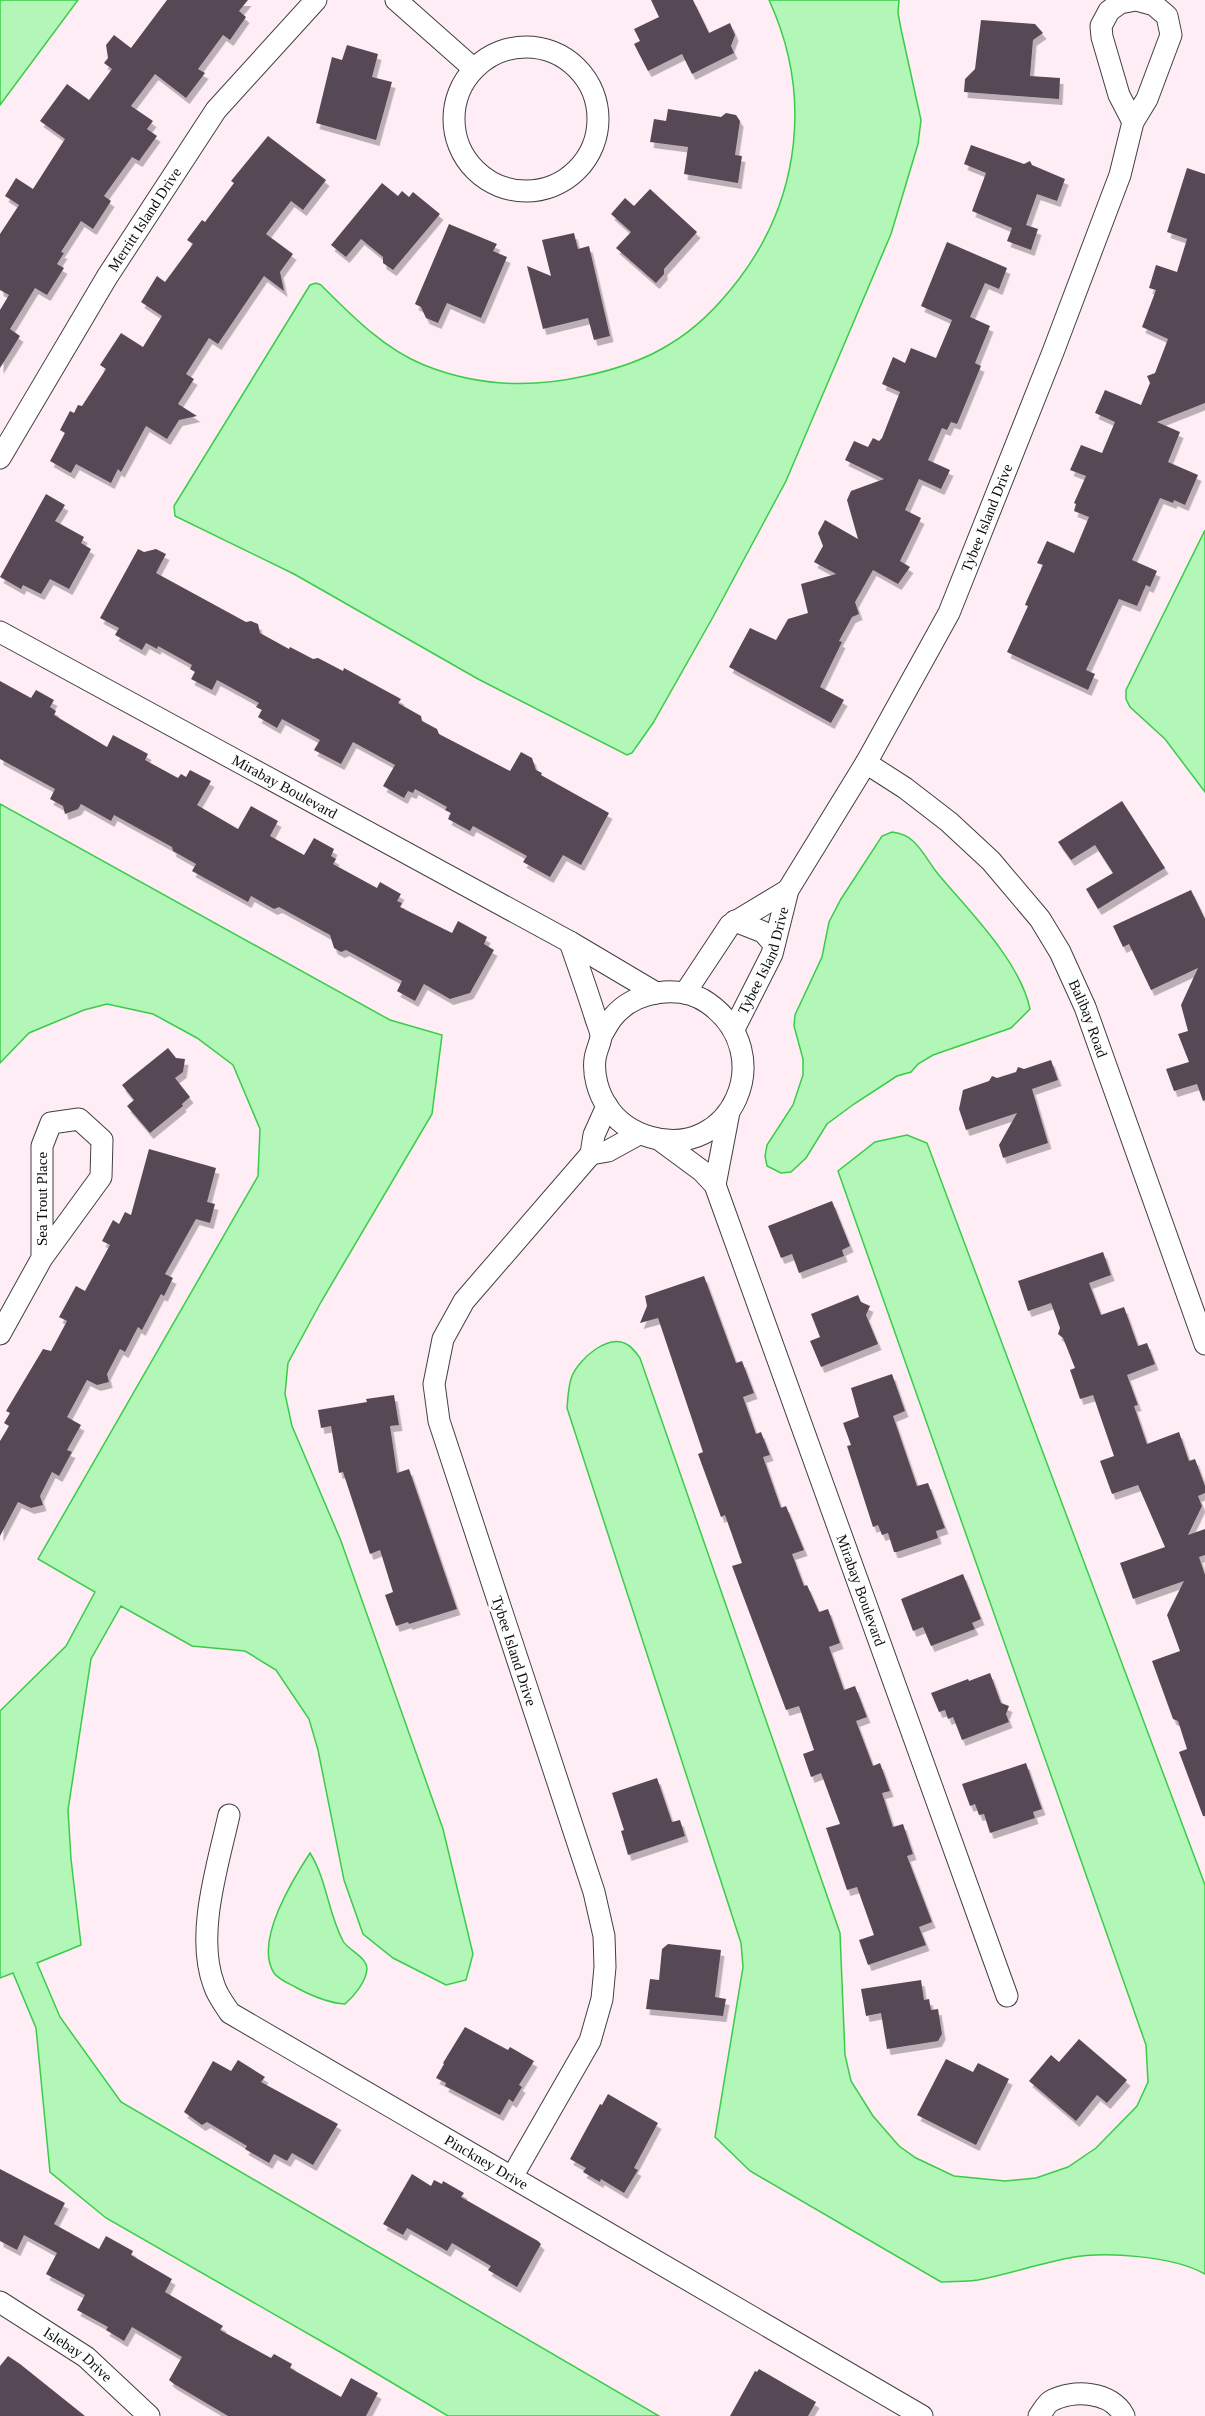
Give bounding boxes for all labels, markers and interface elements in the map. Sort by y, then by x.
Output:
street label: Merritt Island Drive [105,164,184,274]
street label: Tybee Island Drive [958,461,1016,574]
street label: Mirabay Boulevard [229,752,340,822]
street label: Tybee Island Drive [735,905,792,1017]
street label: Balibay Road [1066,977,1110,1060]
street label: Sea Trout Place [34,1152,50,1246]
street label: Mirabay Boulevard [834,1532,888,1649]
street label: Tybee Island Drive [489,1594,539,1708]
street label: Pinckney Drive [442,2132,531,2193]
street label: Islebay Drive [41,2324,115,2385]

